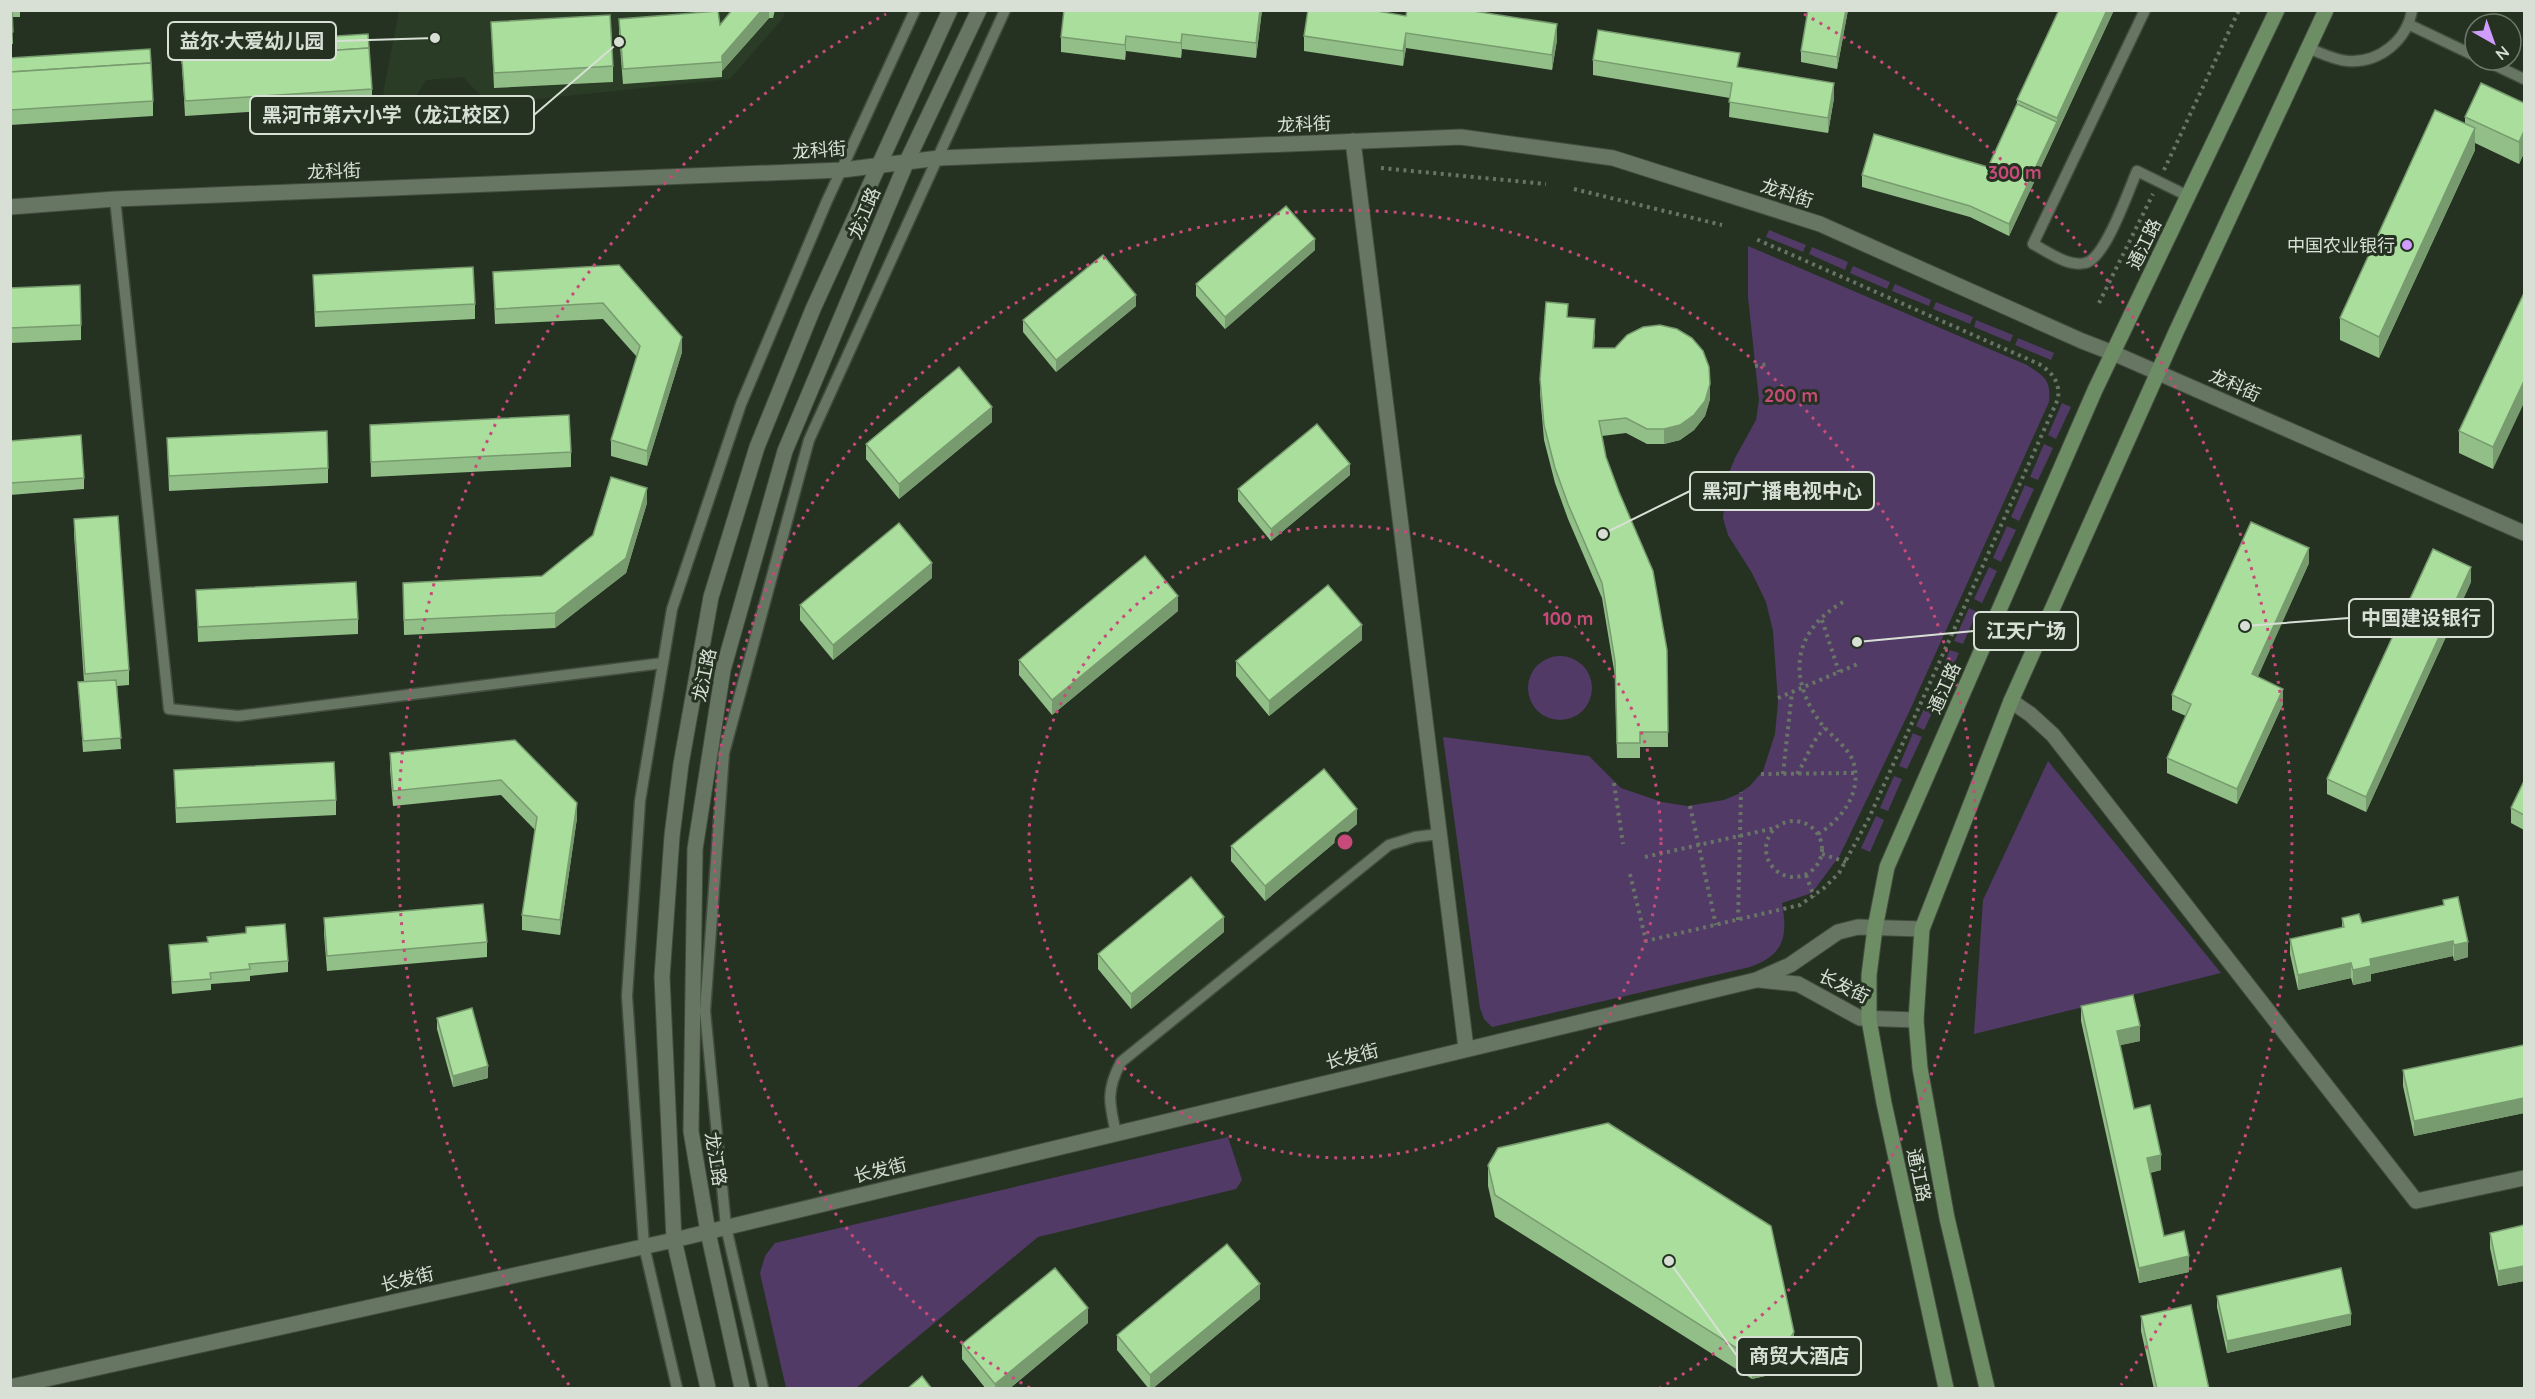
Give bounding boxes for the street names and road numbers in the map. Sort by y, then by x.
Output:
street label: 龙科街 [1277,112,1331,136]
street label: 龙科街 [791,137,847,163]
street label: 龙科街 [307,159,361,183]
street label: 龙科街 [1758,174,1816,212]
street label: 龙江路 [843,184,885,242]
street label: 通江路 [2122,215,2166,273]
street label: 龙科街 [2206,364,2264,406]
street label: 龙江路 [687,646,721,704]
street label: 通江路 [1923,659,1965,717]
street label: 长发街 [1815,964,1873,1008]
street label: 长发街 [1323,1038,1381,1074]
street label: 龙江路 [700,1131,732,1187]
street label: 通江路 [1902,1146,1936,1204]
street label: 长发街 [851,1152,909,1188]
street label: 长发街 [378,1262,436,1296]

